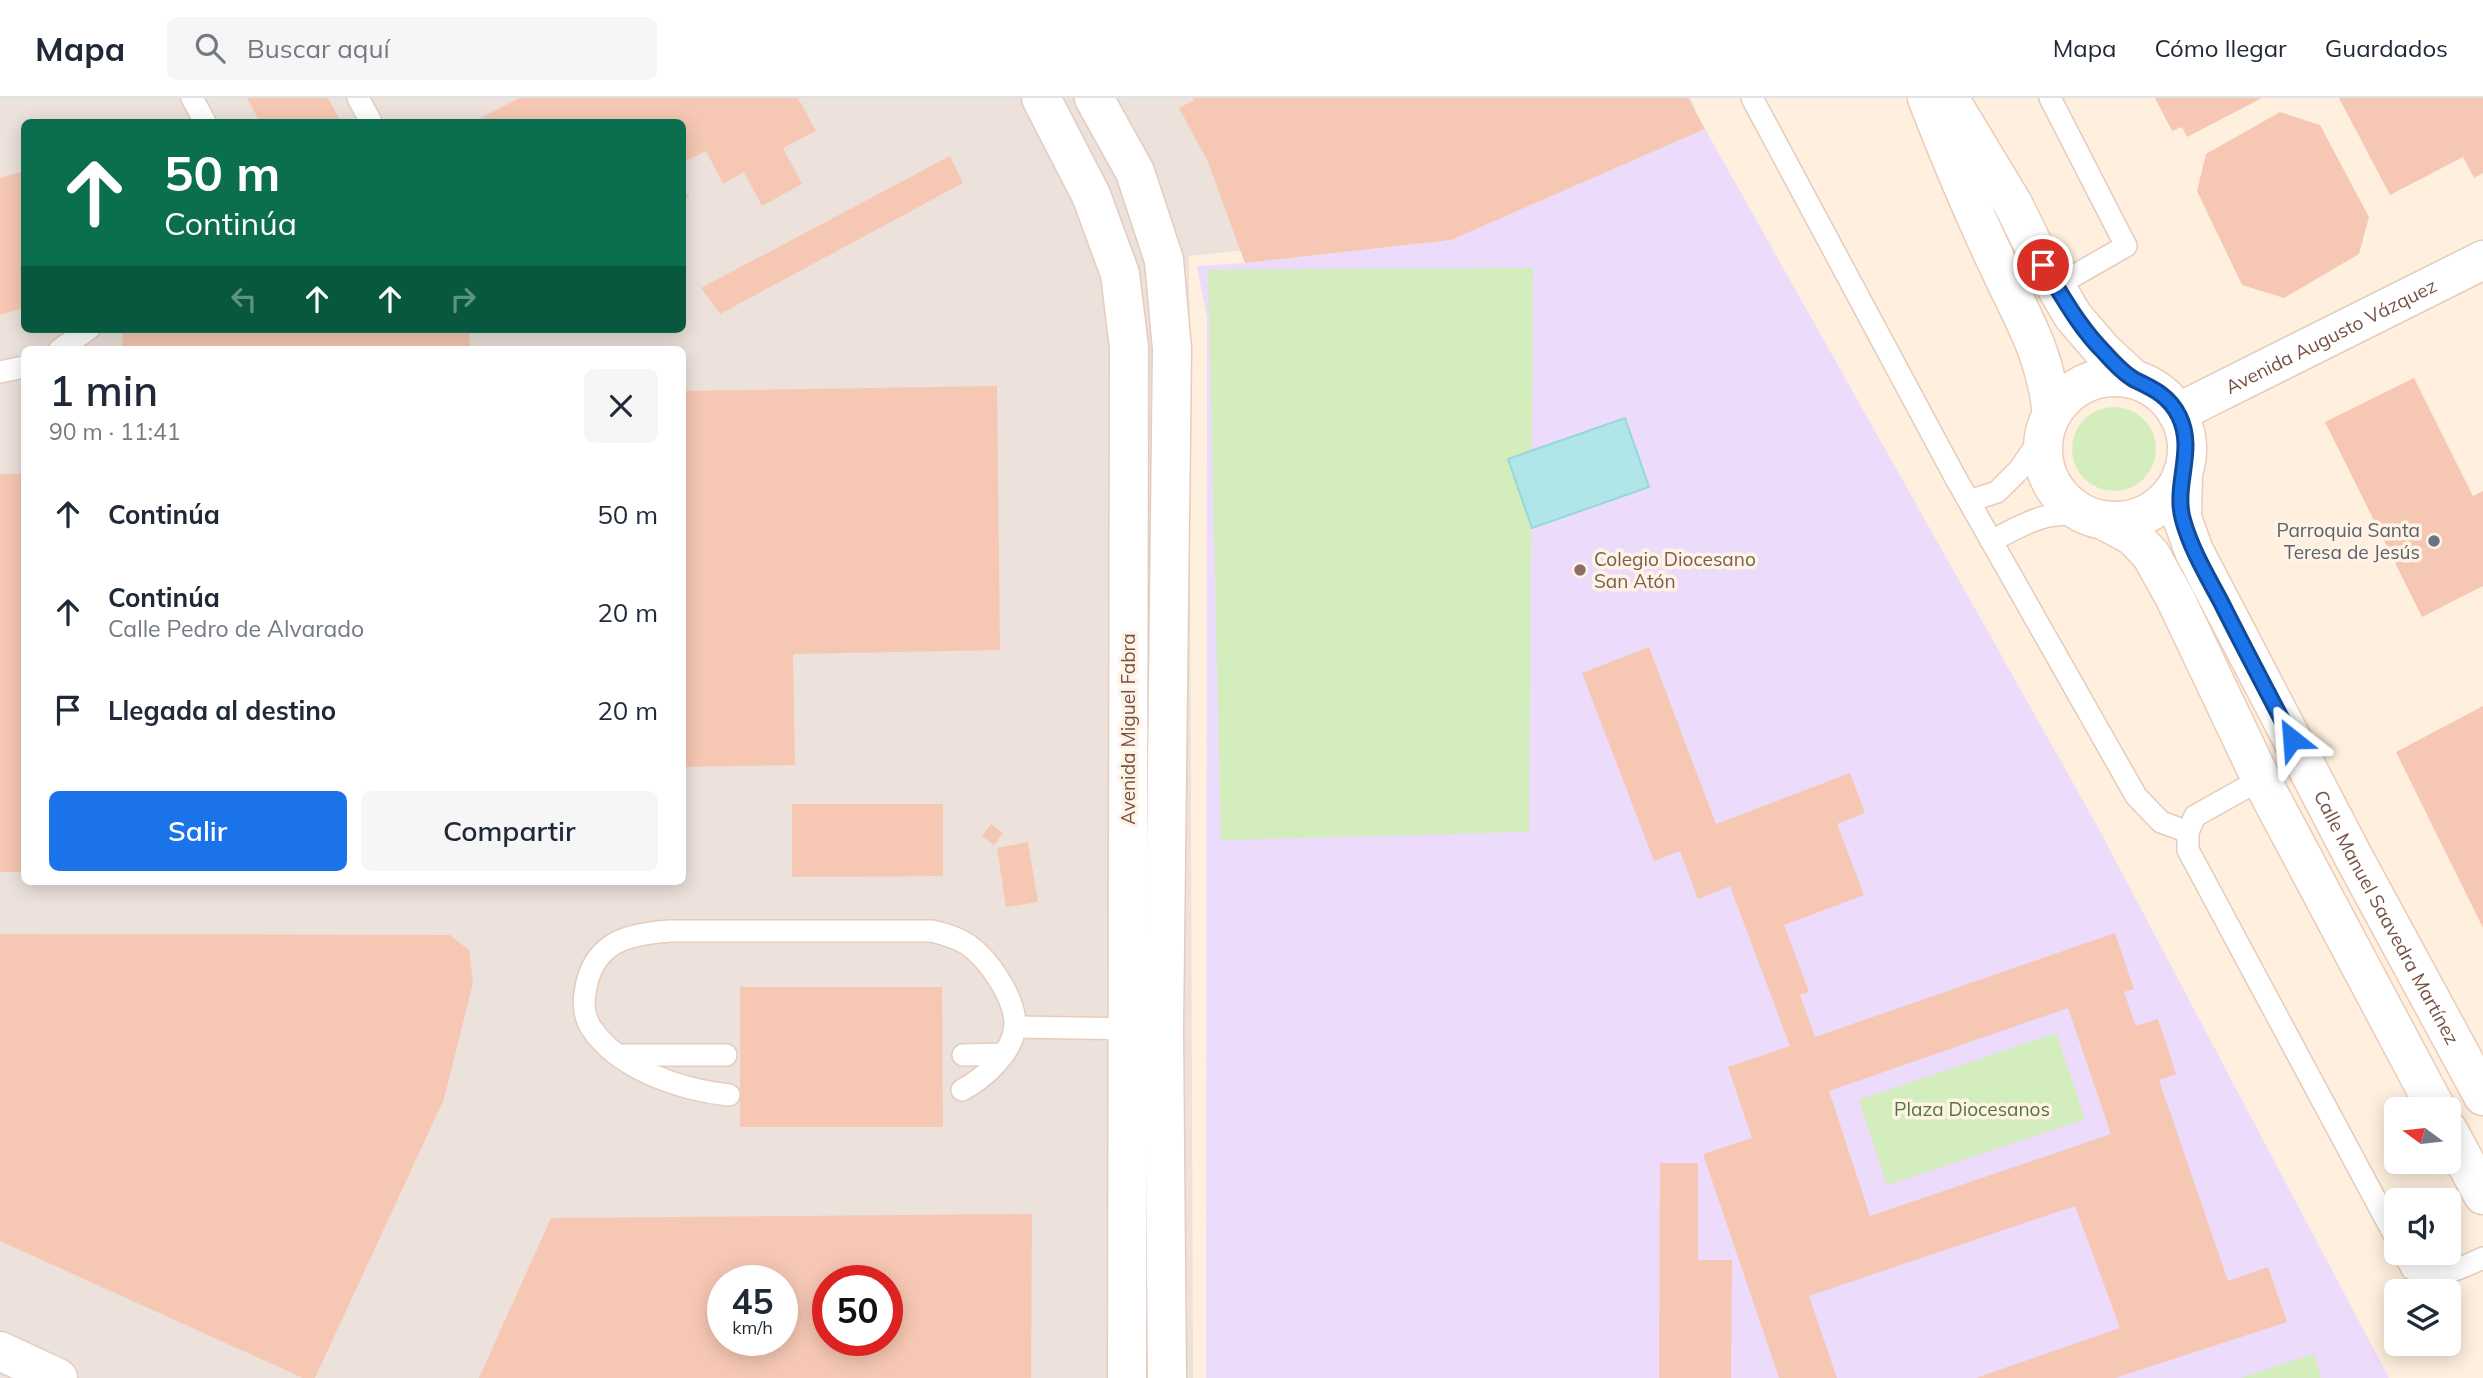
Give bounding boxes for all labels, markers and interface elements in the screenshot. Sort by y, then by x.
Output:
search box [167,17,657,80]
text: Mapa [35,28,125,69]
icon: search [191,29,229,67]
text: Buscar aquí [247,32,390,65]
text: Mapa [2053,33,2116,63]
text: Cómo llegar [2154,33,2287,63]
text: Guardados [2325,33,2448,63]
text: 50 m [164,142,280,203]
icon: ahead [49,147,140,238]
text: Continúa [164,203,297,243]
pin [2013,235,2073,295]
icon: arrive [2024,246,2062,284]
street label: Avenida Augusto Vázquez [2221,273,2441,399]
icon: left [225,280,263,318]
icon: ahead [298,280,336,318]
icon: ahead [371,280,409,318]
icon: right [444,280,482,318]
text: 1 min [49,364,158,417]
button: close [584,369,658,443]
text: 90 m · 11:41 [49,417,181,446]
icon: ahead [49,495,87,533]
text: Continúa [108,498,220,531]
text: 50 m [597,498,658,531]
place label: Parroquia Santa Teresa de Jesús [2277,518,2420,564]
marker: Parroquia Santa Teresa de Jesús [2426,533,2442,549]
place label: Colegio Diocesano San Atón [1594,547,1756,593]
marker: Colegio Diocesano San Atón [1572,562,1588,578]
text: Continúa [108,581,220,614]
icon: ahead [49,593,87,631]
text: 20 m [597,596,658,629]
text: Calle Pedro de Alvarado [108,614,364,643]
street label: Avenida Miguel Fabra [1116,633,1140,825]
icon: arrive [49,691,87,729]
text: Llegada al destino [108,694,336,727]
text: 20 m [597,694,658,727]
position arrow [2255,702,2329,776]
street label: Calle Manuel Saavedra Martínez [2309,786,2465,1049]
button: Salir [49,791,347,871]
button: Compartir [361,791,658,871]
park label: Plaza Diocesanos [1894,1097,2050,1121]
north arrow [2384,1097,2460,1174]
map controls [2384,1097,2461,1356]
button: sound [2384,1188,2461,1265]
speed limit sign: 50 [812,1265,903,1356]
text: 45 [731,1279,774,1323]
button: layers [2384,1279,2461,1356]
text: km/h [732,1316,773,1339]

